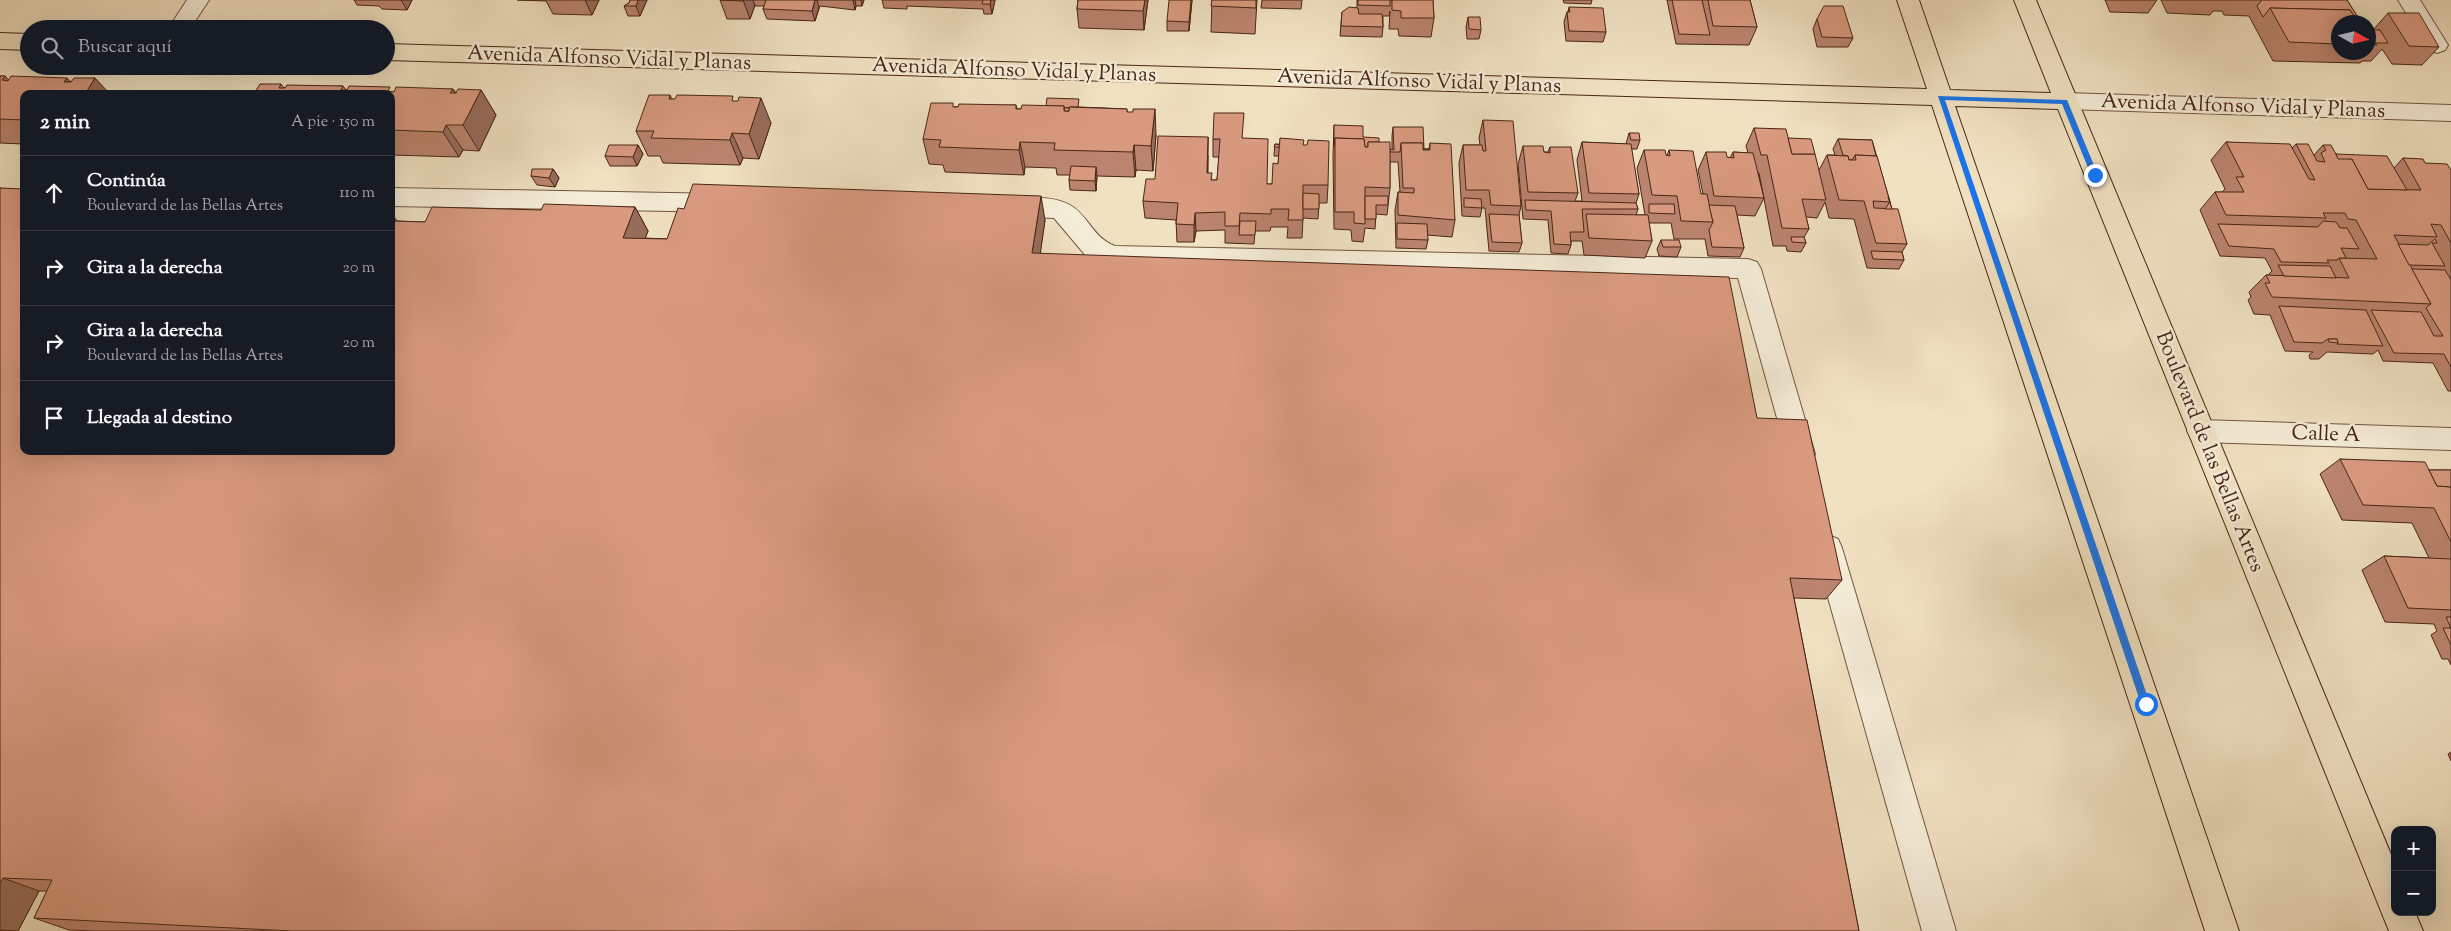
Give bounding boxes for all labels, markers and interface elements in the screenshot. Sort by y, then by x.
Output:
north arrow [2331,15,2376,60]
search box [20,20,395,75]
icon: search [38,34,66,62]
text: Buscar aquí [78,34,172,61]
street label: Avenida Alfonso Vidal y Planas [466,39,752,79]
street label: Avenida Alfonso Vidal y Planas [871,51,1157,91]
street label: Avenida Alfonso Vidal y Planas [1276,62,1562,102]
street label: Avenida Alfonso Vidal y Planas [2100,87,2386,127]
text: 2 min [40,108,90,138]
text: A pie · 150 m [291,111,375,134]
route end [2084,164,2107,187]
text: Continúa [87,168,166,195]
icon: ahead [40,179,68,207]
text: 110 m [339,182,375,205]
text: Boulevard de las Bellas Artes [87,195,283,218]
icon: right [40,254,68,282]
text: Gira a la derecha [87,255,222,282]
text: 20 m [342,257,375,280]
text: Gira a la derecha [87,318,222,345]
street label: Boulevard de las Bellas Artes [2147,327,2271,577]
icon: right [40,329,68,357]
text: 20 m [342,332,375,355]
text: Boulevard de las Bellas Artes [87,345,283,368]
icon: arrive [40,404,68,432]
text: Llegada al destino [87,405,232,432]
street label: Calle A [2291,419,2361,451]
route start [2135,693,2158,716]
map controls [2391,826,2436,916]
button: + [2391,826,2436,871]
button: − [2391,871,2436,916]

